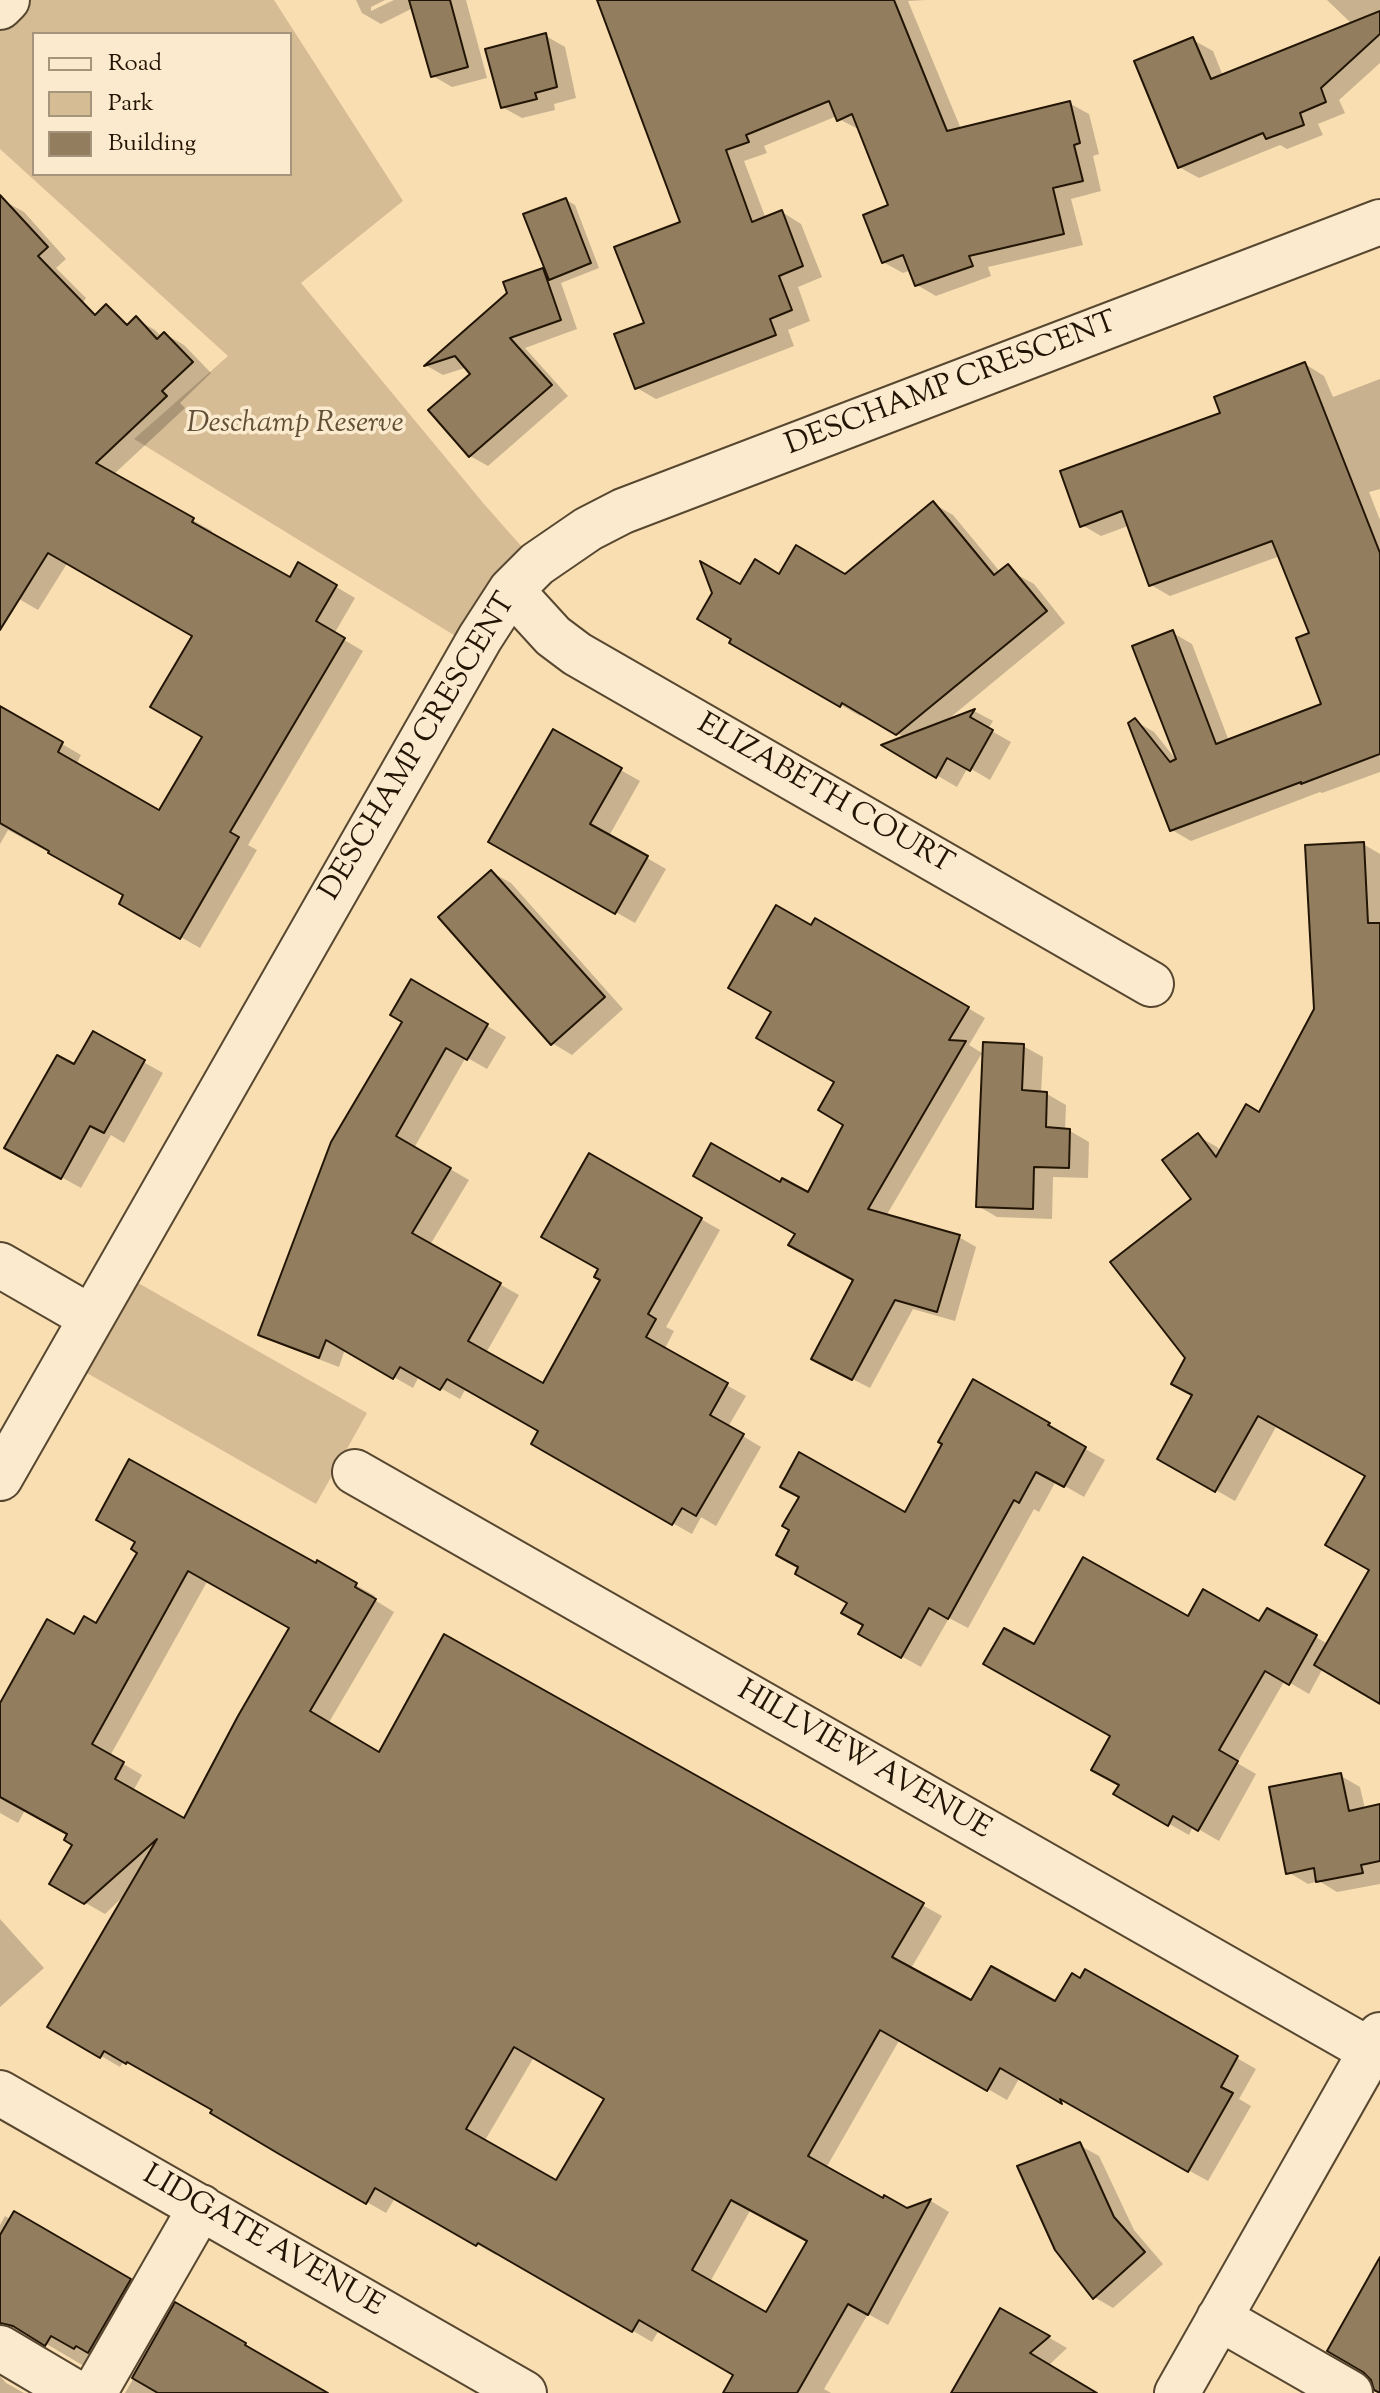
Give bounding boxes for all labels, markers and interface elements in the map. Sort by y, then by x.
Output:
legend [32,32,292,176]
text: Road [108,47,162,81]
text: Park [108,87,154,121]
text: Building [108,127,196,161]
street label: DESCHAMP CRESCENT [781,306,1123,466]
park label: Deschamp Reserve [187,408,403,444]
street label: DESCHAMP CRESCENT [314,588,526,908]
street label: ELIZABETH COURT [690,708,958,884]
street label: HILLVIEW AVENUE [730,1675,996,1849]
street label: LIDGATE AVENUE [135,2159,389,2327]

